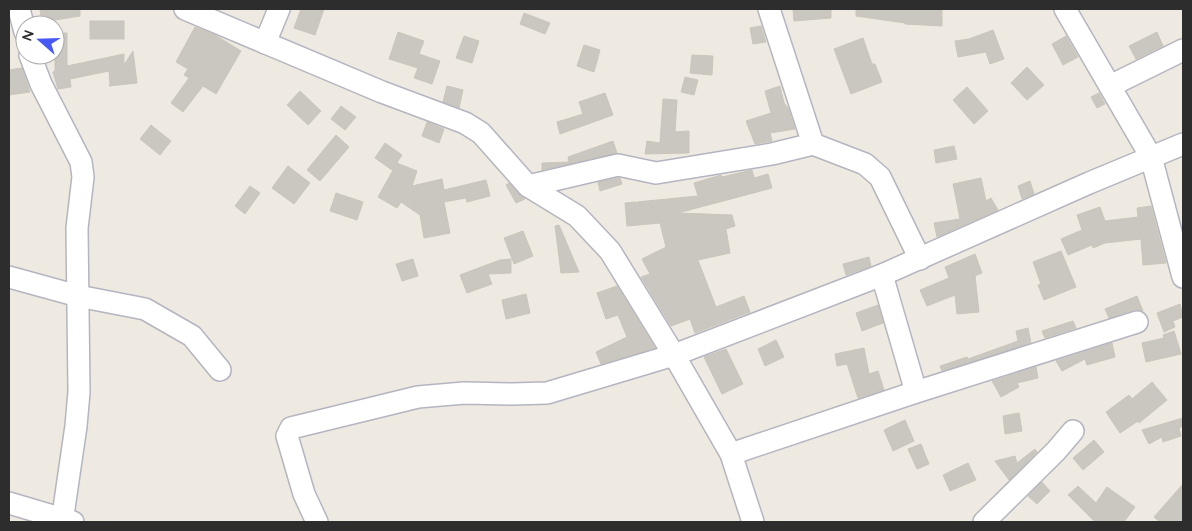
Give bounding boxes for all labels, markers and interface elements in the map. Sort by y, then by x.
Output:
north arrow [15,15,65,65]
text: N [18,28,38,43]

